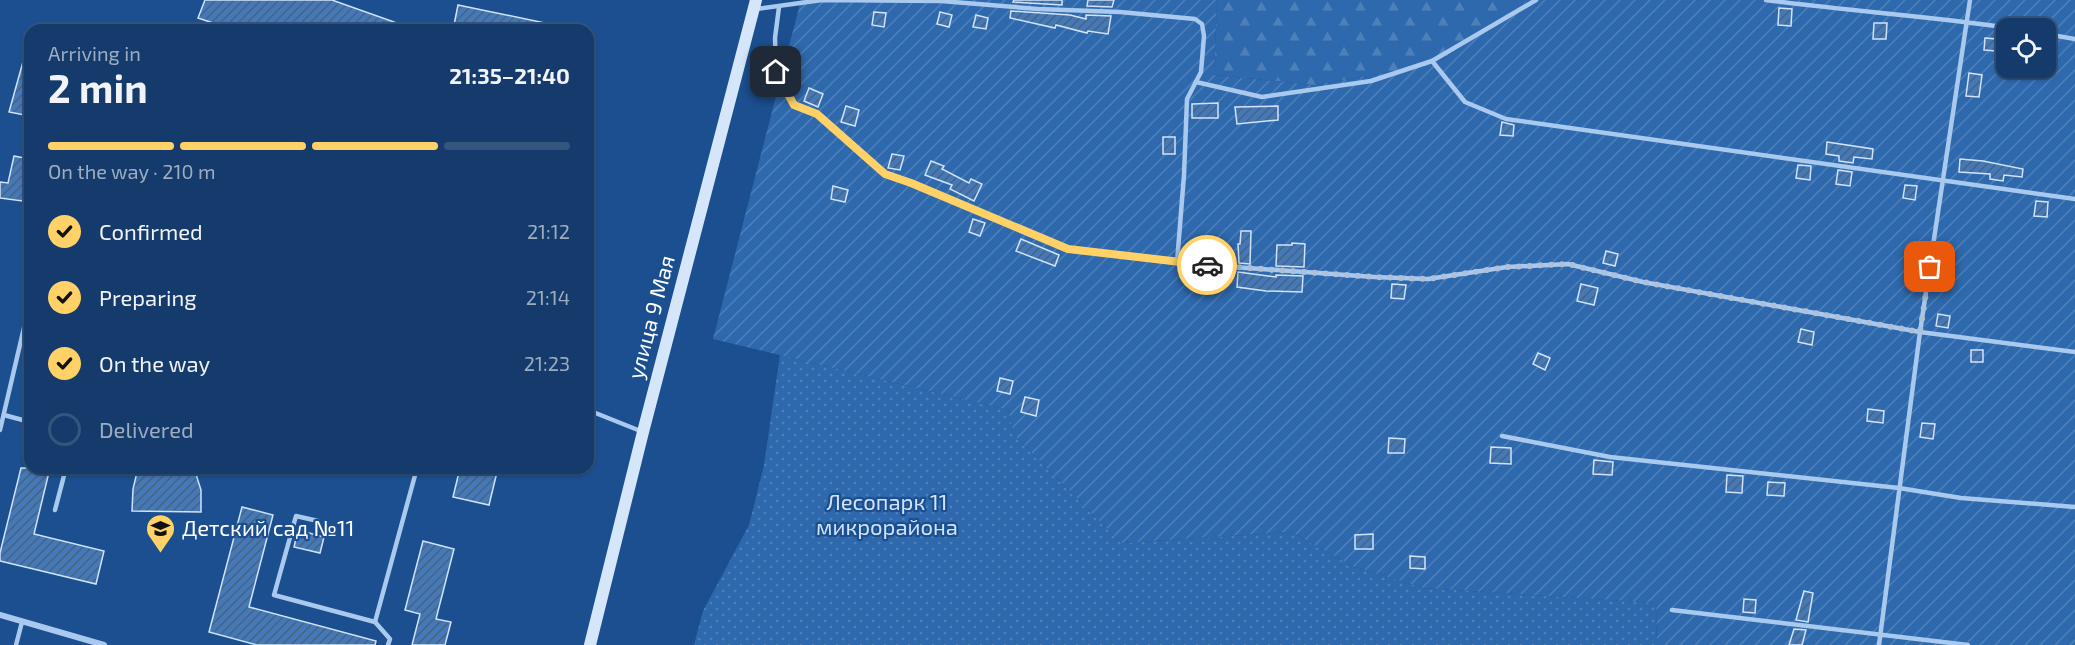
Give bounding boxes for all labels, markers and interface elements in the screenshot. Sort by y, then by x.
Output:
map controls [1996,18,2056,78]
button: locate [1996,18,2056,78]
text: Arriving in [48,41,141,65]
pin [750,46,801,97]
icon: home [759,55,792,88]
text: 21:35–21:40 [449,62,570,88]
text: 2 min [48,64,148,111]
text: On the way · 210 m [48,159,216,183]
icon: check [48,215,81,248]
text: Confirmed [99,218,203,244]
text: 21:12 [527,219,570,243]
courier [1177,235,1237,295]
pin [1904,241,1955,292]
icon: car [1191,249,1224,282]
icon: bag [1913,250,1946,283]
street label: улица 9 Мая [621,252,680,382]
icon: check [48,281,81,314]
text: Preparing [99,284,197,310]
text: 21:14 [526,285,570,309]
icon: check [48,347,81,380]
text: On the way [99,350,210,376]
text: 21:23 [524,351,570,375]
text: Delivered [99,416,194,442]
park label: Лесопарк 11 микрорайона [816,488,958,539]
school or university icon: Детский сад №11 [145,512,177,554]
place label: Детский сад №11 [182,514,354,540]

